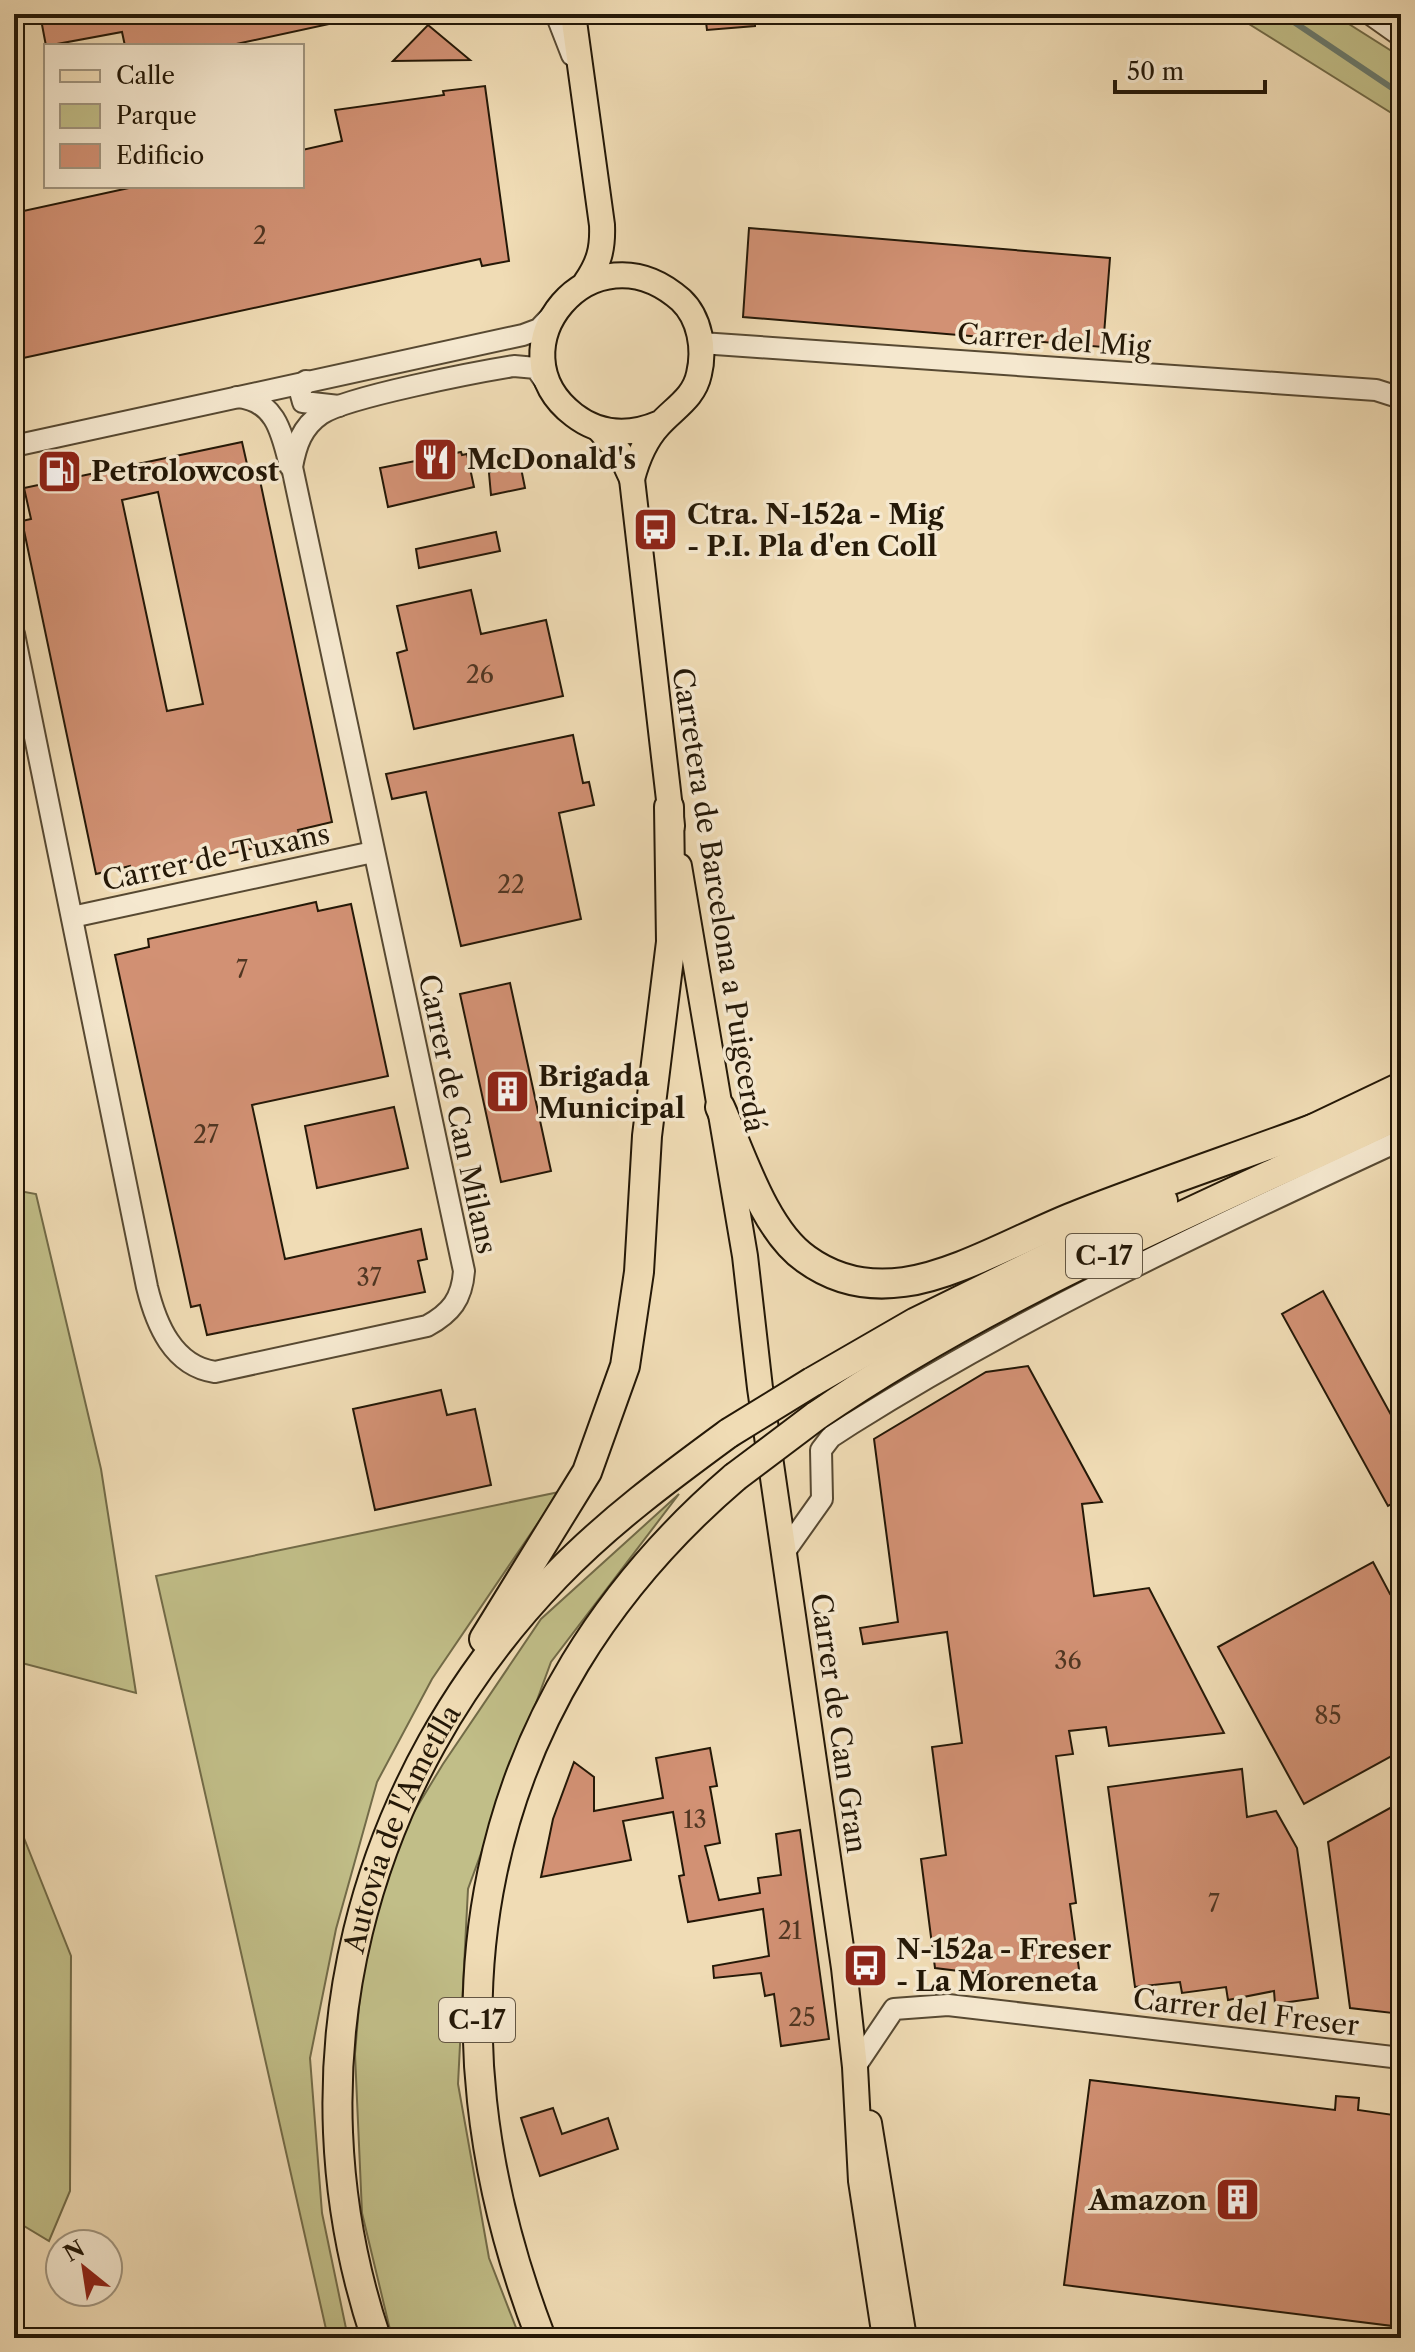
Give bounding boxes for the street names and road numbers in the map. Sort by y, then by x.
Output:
street label: Carrer del Mig [956,316,1152,364]
street label: Carretera de Barcelona a Puigcerdá [665,665,773,1135]
street label: Carrer de Tuxans [99,816,333,898]
street label: Carrer de Can Milans [412,971,504,1257]
road number: C-17 [1066,1234,1142,1278]
street label: Carrer de Can Gran [804,1591,874,1855]
street label: Autovia de l'Ametlla [336,1698,468,1957]
street label: Carrer del Freser [1131,1981,1361,2043]
road number: C-17 [439,1998,515,2042]

